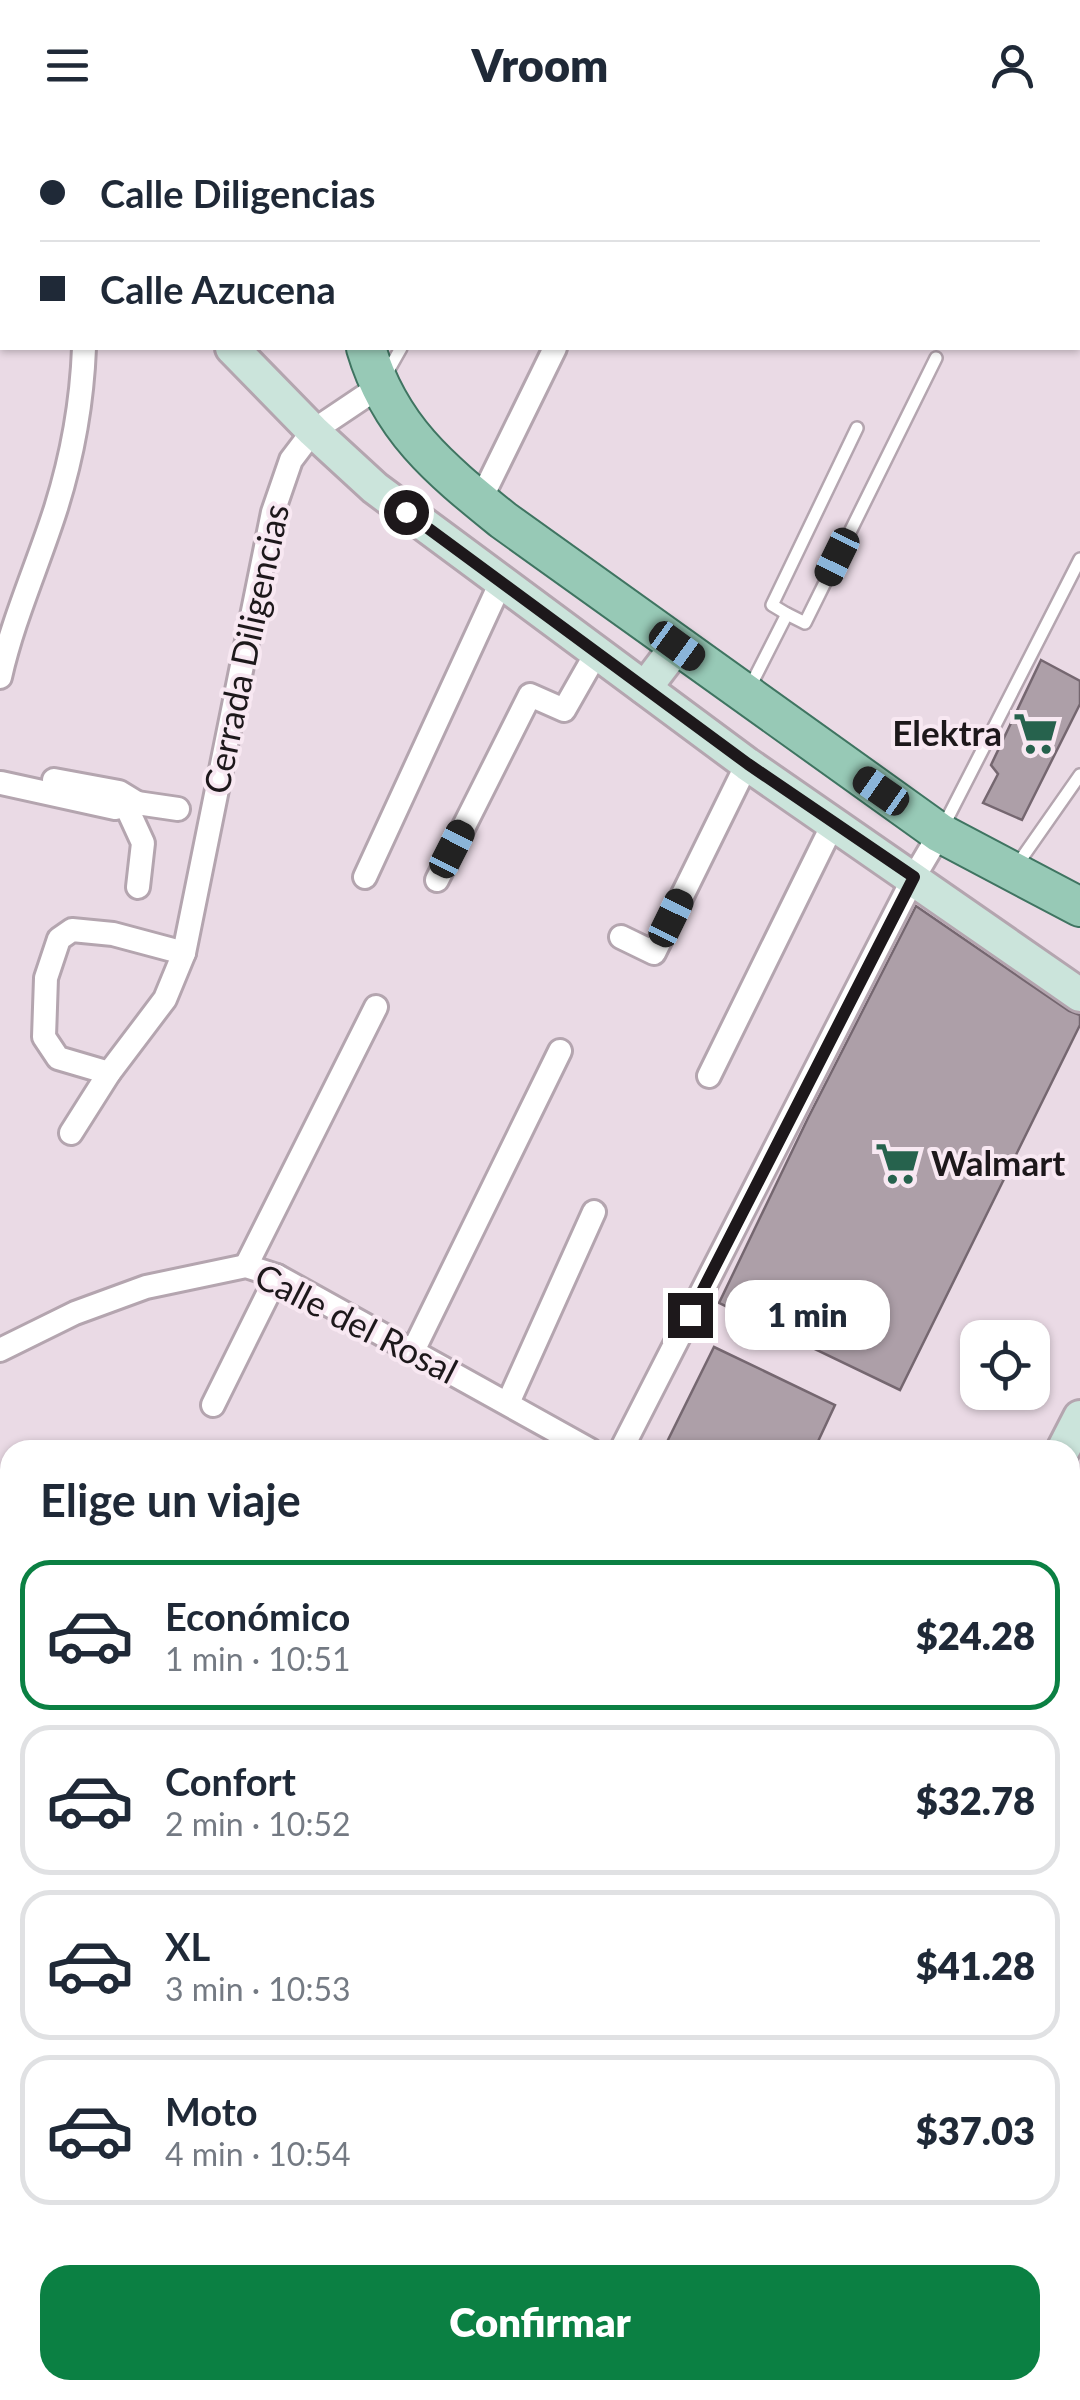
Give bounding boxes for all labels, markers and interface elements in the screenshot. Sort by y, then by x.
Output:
icon: menu [40,38,95,93]
text: Vroom [472,38,608,92]
icon: person [985,38,1040,93]
text: Calle Diligencias [100,170,376,216]
text: Calle Azucena [100,266,336,312]
route start [384,490,429,535]
street label: Cerrada Diligencias [194,500,296,797]
car [810,523,864,591]
car [644,616,710,676]
supermarket icon: Elektra [1011,710,1059,758]
place label: Elektra [892,711,1002,753]
car [848,762,914,820]
car [425,815,479,883]
car [644,884,698,952]
supermarket icon: Walmart [874,1140,922,1188]
place label: Walmart [931,1141,1065,1183]
street label: Calle del Rosal [249,1253,465,1391]
callout: 1 min [725,1280,890,1350]
route end [668,1293,713,1338]
text: 1 min [768,1295,847,1334]
map controls [960,1320,1050,1410]
button: locate [960,1320,1050,1410]
text: Elige un viaje [40,1473,301,1527]
icon: car [45,1590,135,1680]
text: Económico [165,1593,350,1639]
text: $24.28 [916,1612,1035,1658]
text: 1 min · 10:51 [165,1639,351,1678]
icon: car [45,1755,135,1845]
text: Confort [165,1758,296,1804]
text: $32.78 [916,1777,1035,1823]
text: 2 min · 10:52 [165,1804,351,1843]
icon: car [45,1920,135,2010]
text: XL [165,1923,210,1969]
text: $41.28 [916,1942,1035,1988]
text: 3 min · 10:53 [165,1969,351,2008]
icon: car [45,2085,135,2175]
text: Moto [165,2088,258,2134]
text: $37.03 [916,2107,1035,2153]
text: 4 min · 10:54 [165,2134,351,2173]
button: Confirmar [40,2265,1040,2380]

